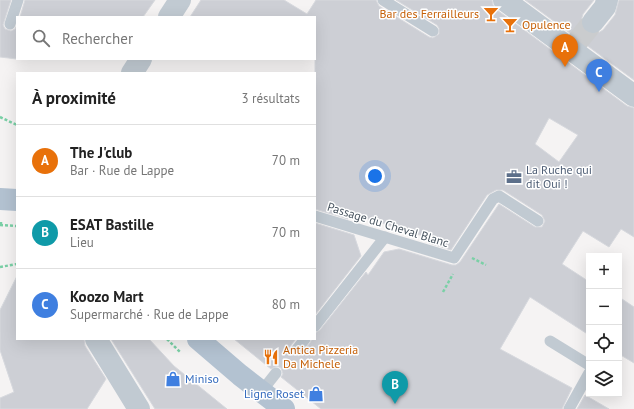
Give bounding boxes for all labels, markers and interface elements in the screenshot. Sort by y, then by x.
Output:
bar icon: Bar des Ferrailleurs [482,5,500,23]
place label: Bar des Ferrailleurs [380,6,479,21]
search box [16,16,316,60]
bar icon: Opulence [501,16,519,34]
place label: Opulence [522,17,571,32]
icon: search [30,27,52,49]
text: Rechercher [62,29,133,48]
pin: A [552,34,578,67]
pin: C [586,59,612,92]
text: À proximité [32,87,116,109]
text: 3 résultats [241,90,300,107]
text: The J'club [70,143,132,162]
text: A [41,152,49,169]
text: 70 m [272,152,300,169]
text: Bar · Rue de Lappe [70,162,174,179]
place label: La Ruche qui dit Oui ! [526,162,592,191]
your location [365,166,385,186]
office icon: La Ruche qui dit Oui ! [505,168,523,186]
street label: Passage du Cheval Blanc [326,199,451,250]
text: ESAT Bastille [70,215,154,234]
text: B [41,224,49,241]
text: 70 m [272,224,300,241]
text: Lieu [70,234,94,251]
map controls [586,253,622,397]
button: + [586,253,622,289]
text: Koozo Mart [70,287,144,306]
button: − [586,289,622,325]
text: C [41,296,49,313]
text: 80 m [272,296,300,313]
text: Supermarché · Rue de Lappe [70,306,229,323]
button: locate [586,325,622,361]
place label: Antica Pizzeria Da Michele [283,342,358,371]
restaurant icon: Antica Pizzeria Da Michele [262,348,280,366]
button: layers [586,361,622,397]
shop icon: Miniso [164,370,182,388]
place label: Miniso [185,371,219,386]
pin: B [382,371,408,404]
shop icon: Ligne Roset [307,385,325,403]
place label: Ligne Roset [244,386,304,401]

